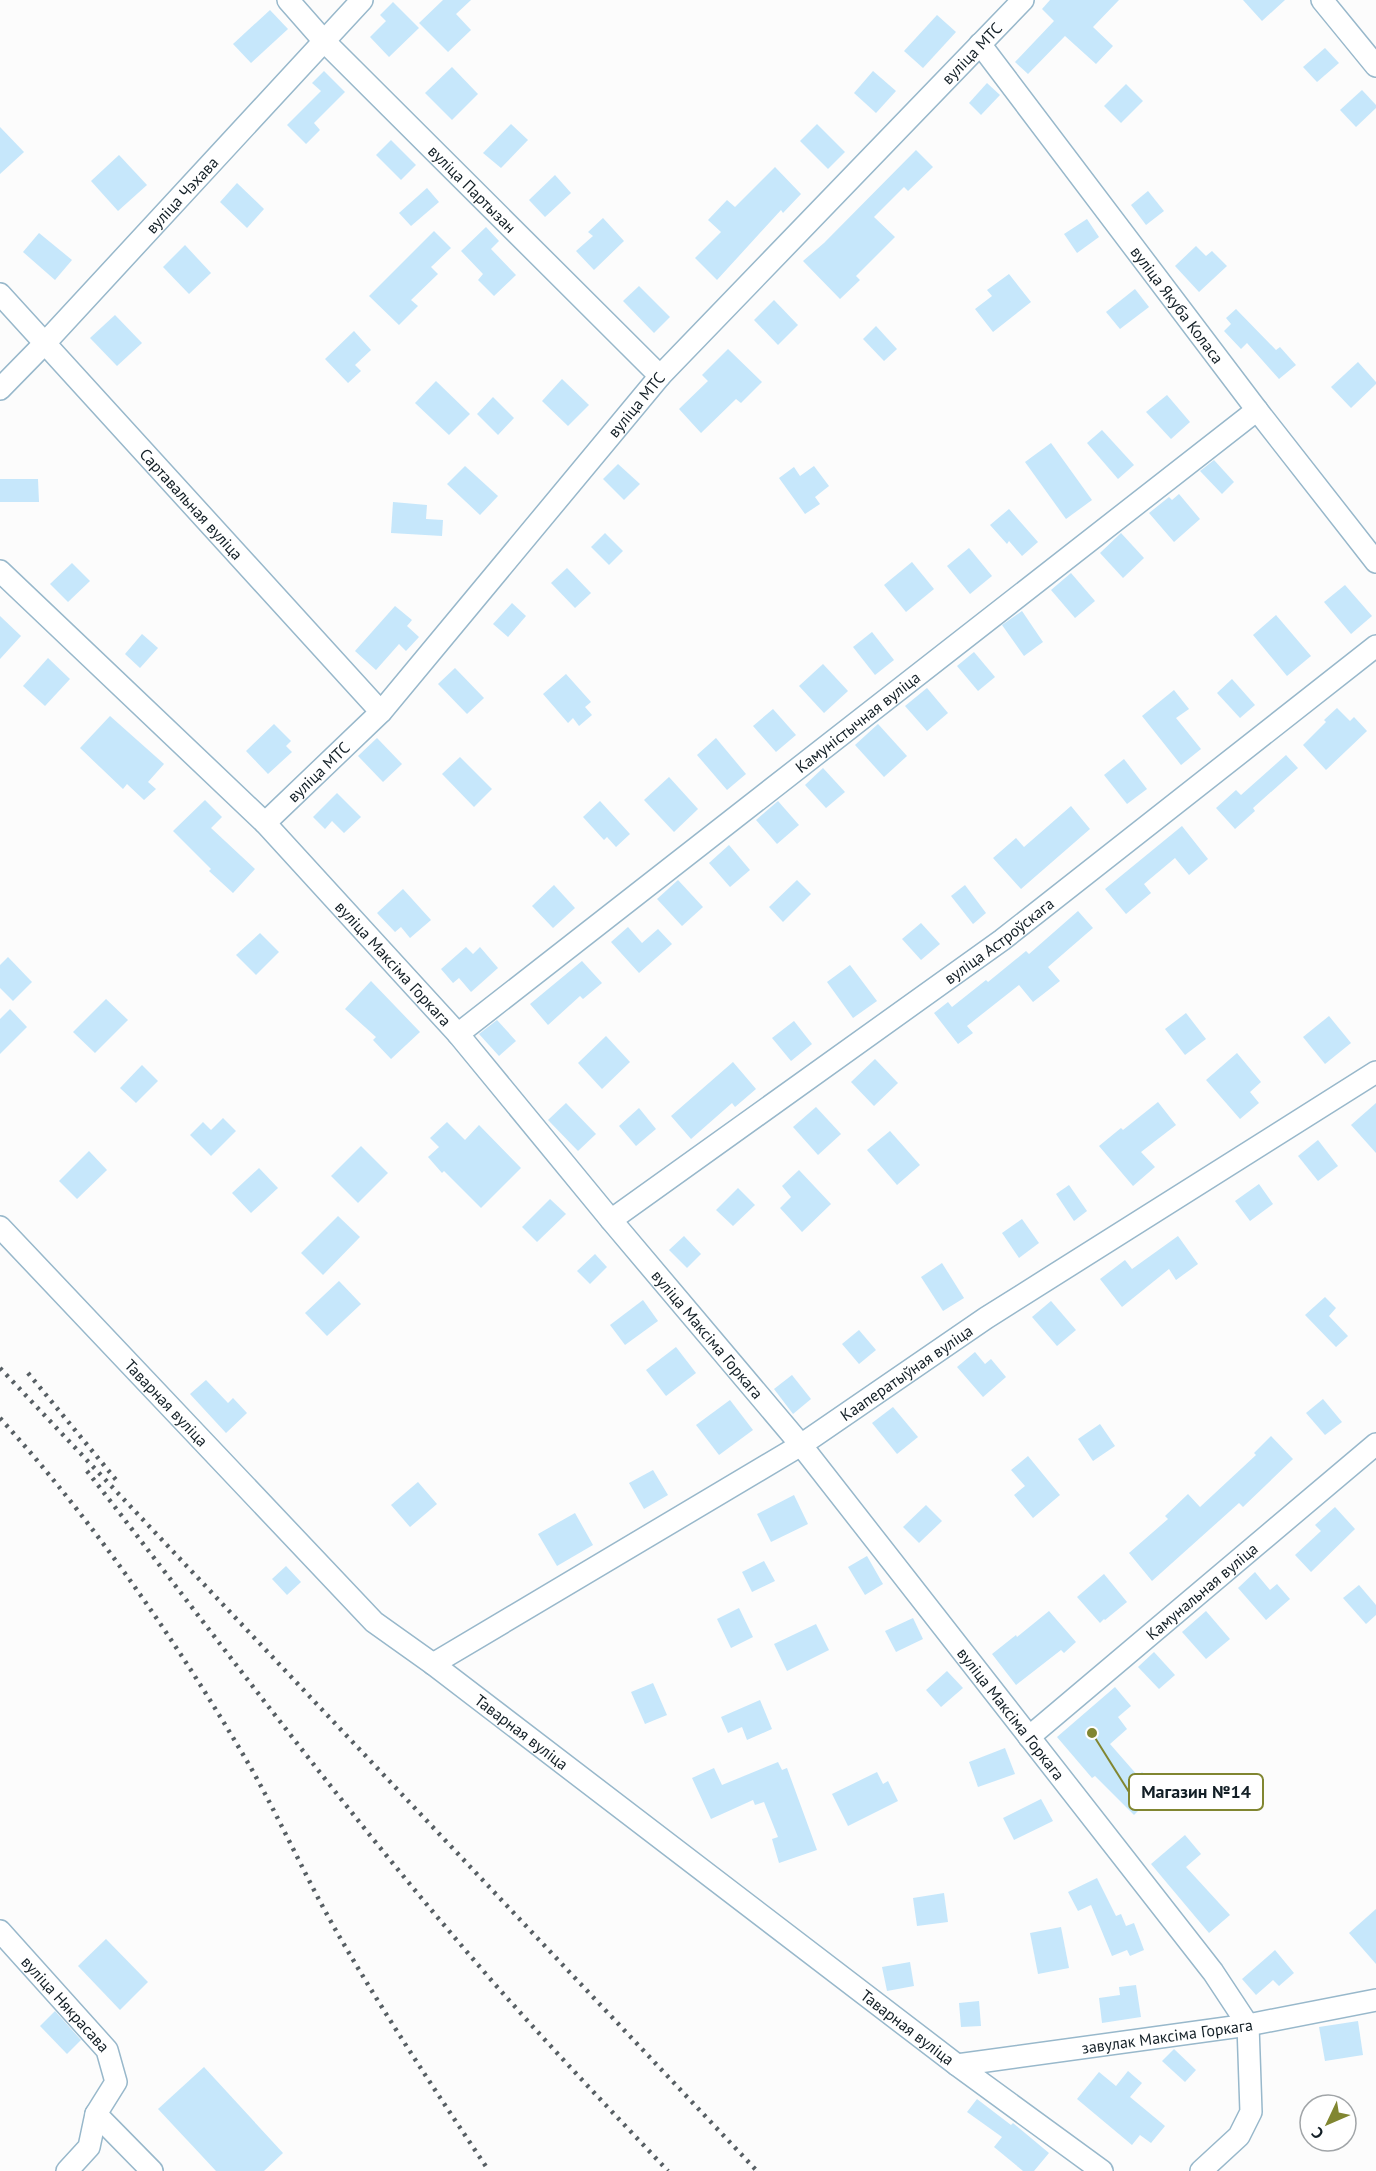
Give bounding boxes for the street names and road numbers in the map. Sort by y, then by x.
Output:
street label: вуліца МТС [937,18,1006,88]
street label: вуліца Партызан [424,141,520,237]
street label: вуліца Чэхава [141,152,222,237]
street label: вуліца Якуба Коласа [1127,242,1228,367]
street label: вуліца МТС [603,368,669,441]
street label: Сартавальная вуліца [135,444,247,564]
street label: Камуністычная вуліца [791,667,924,777]
street label: вуліца МТС [283,737,354,806]
street label: вуліца Астроўскага [940,893,1058,988]
street label: вуліца Максіма Горкага [331,897,456,1030]
street label: вуліца Максіма Горкага [647,1266,768,1403]
street label: Кааператыўная вуліца [836,1320,976,1425]
street label: Таварная вуліца [120,1355,212,1450]
street label: Камунальная вуліца [1142,1538,1262,1644]
street label: вуліца Максіма Горкага [953,1643,1069,1784]
street label: Таварная вуліца [471,1690,572,1774]
street label: вуліца Някрасава [17,1952,114,2056]
street label: Таварная вуліца [857,1985,958,2069]
street label: завулак Максіма Горкага [1080,2014,1254,2058]

